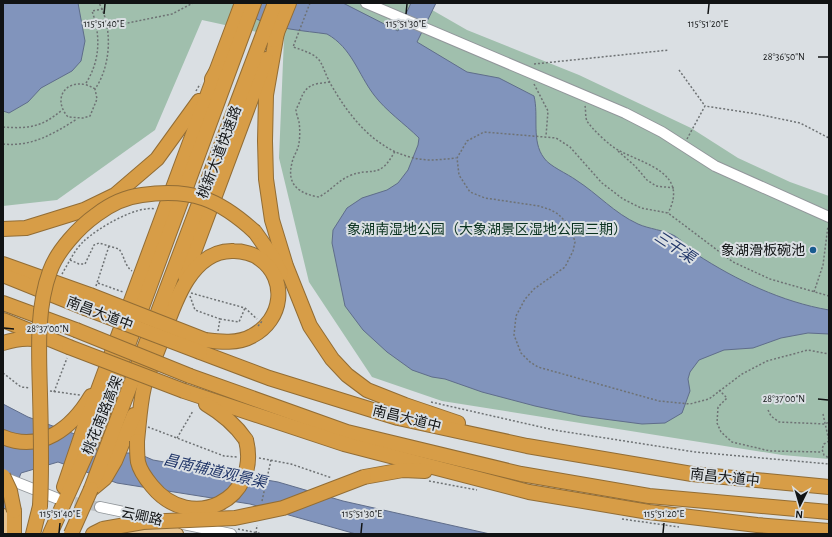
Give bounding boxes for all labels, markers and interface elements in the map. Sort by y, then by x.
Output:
text: 115°51'40"E [84,19,125,29]
text: 115°51'30"E [386,19,426,29]
text: 115°51'20"E [688,19,729,29]
text: 28°36'50"N [763,52,805,62]
street label: 桃新大道快速路 [195,104,244,201]
park label: 象湖南湿地公园（大象湖景区湿地公园三期） [347,222,627,237]
water label: 三干渠 [652,228,700,267]
place label: 象湖滑板碗池 [721,243,805,258]
marker: 象湖滑板碗池 [808,245,818,255]
street label: 南昌大道中 [64,294,135,333]
text: 28°37'00"N [27,324,69,334]
street label: 桃花南路高架 [80,373,125,457]
text: 28°37'00"N [763,394,805,404]
street label: 南昌大道中 [371,403,443,434]
water label: 昌南辅道观景渠 [162,451,270,491]
street label: 南昌大道中 [689,466,761,489]
north arrow [780,485,820,525]
street label: 云卿路 [120,505,164,528]
text: 115°51'40"E [40,509,81,519]
text: 115°51'30"E [342,509,382,519]
text: 115°51'20"E [644,509,685,519]
text: N [795,509,803,520]

